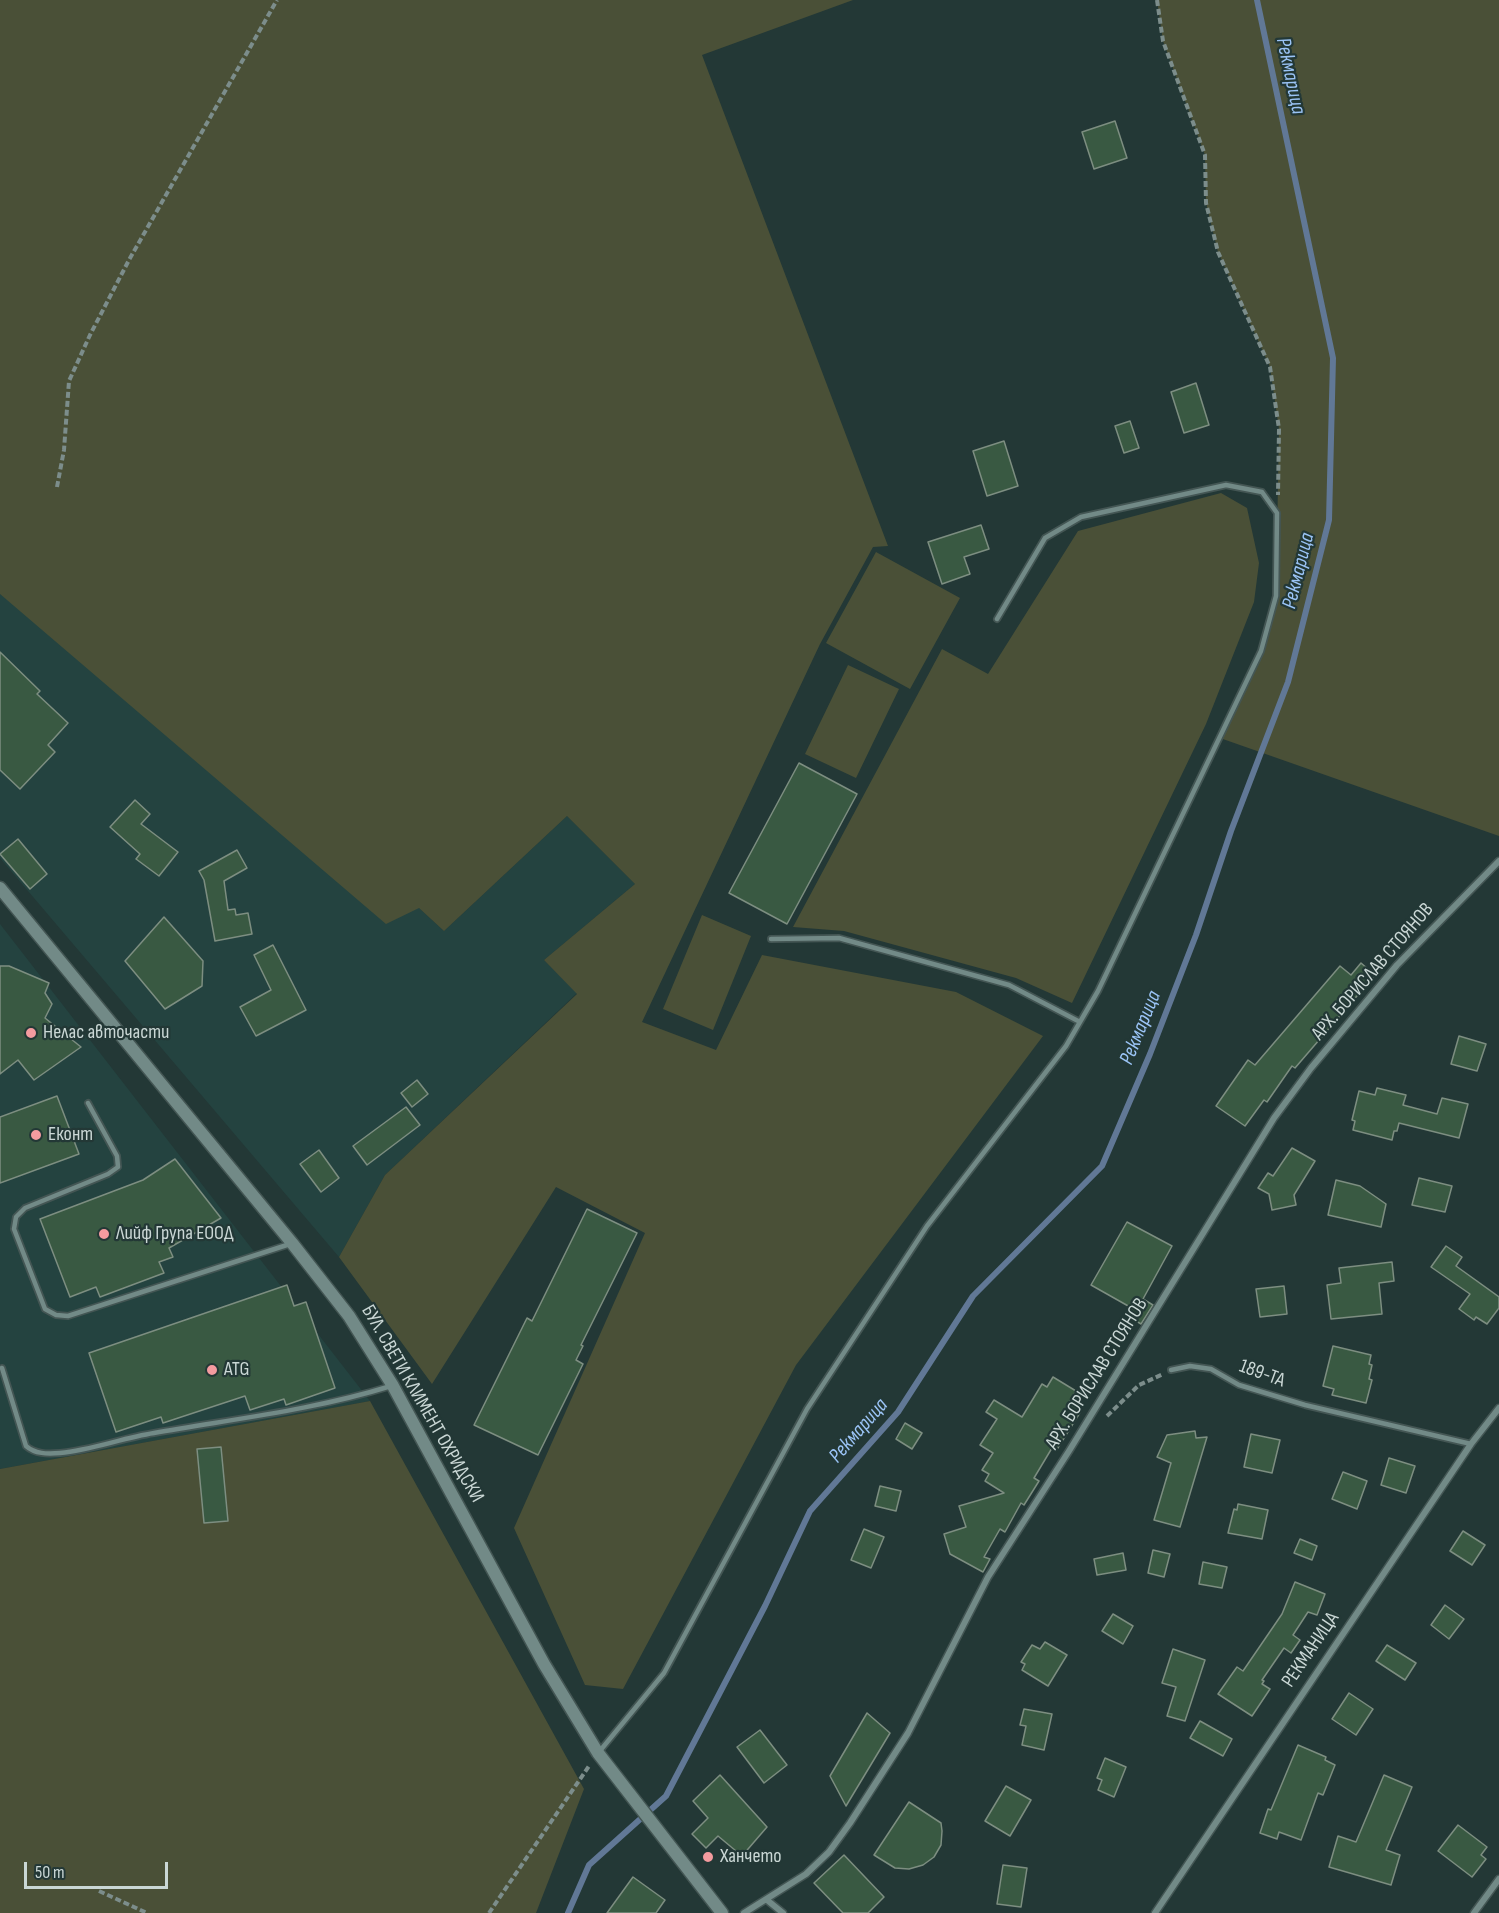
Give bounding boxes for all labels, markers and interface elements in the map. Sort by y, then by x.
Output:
water label: Рекмарица [1270,36,1310,116]
water label: Рекмарица [1277,530,1321,612]
street label: АРХ. БОРИСЛАВ СТОЯНОВ [1307,898,1439,1046]
water label: Рекмарица [1115,987,1167,1069]
place label: Нелас авточасти [43,1021,169,1045]
marker: Нелас авточасти [24,1026,38,1040]
place label: Еконт [48,1123,93,1147]
marker: Еконт [29,1128,43,1142]
place label: Лийф Група ЕООД [116,1222,233,1246]
marker: Лийф Група ЕООД [97,1227,111,1241]
street label: АРХ. БОРИСЛАВ СТОЯНОВ [1041,1294,1153,1454]
street label: БУЛ. СВЕТИ КЛИМЕНТ ОХРИДСКИ [356,1301,488,1507]
street label: 189-ТА [1236,1355,1288,1393]
place label: ATG [224,1358,250,1382]
marker: ATG [205,1363,219,1377]
water label: Рекмарица [824,1394,894,1468]
street label: РЕКМАНИЦА [1277,1608,1345,1692]
place label: Ханчето [720,1845,782,1869]
scale bar [27,1850,171,1888]
marker: Ханчето [701,1850,715,1864]
text: 50 m [35,1862,65,1883]

